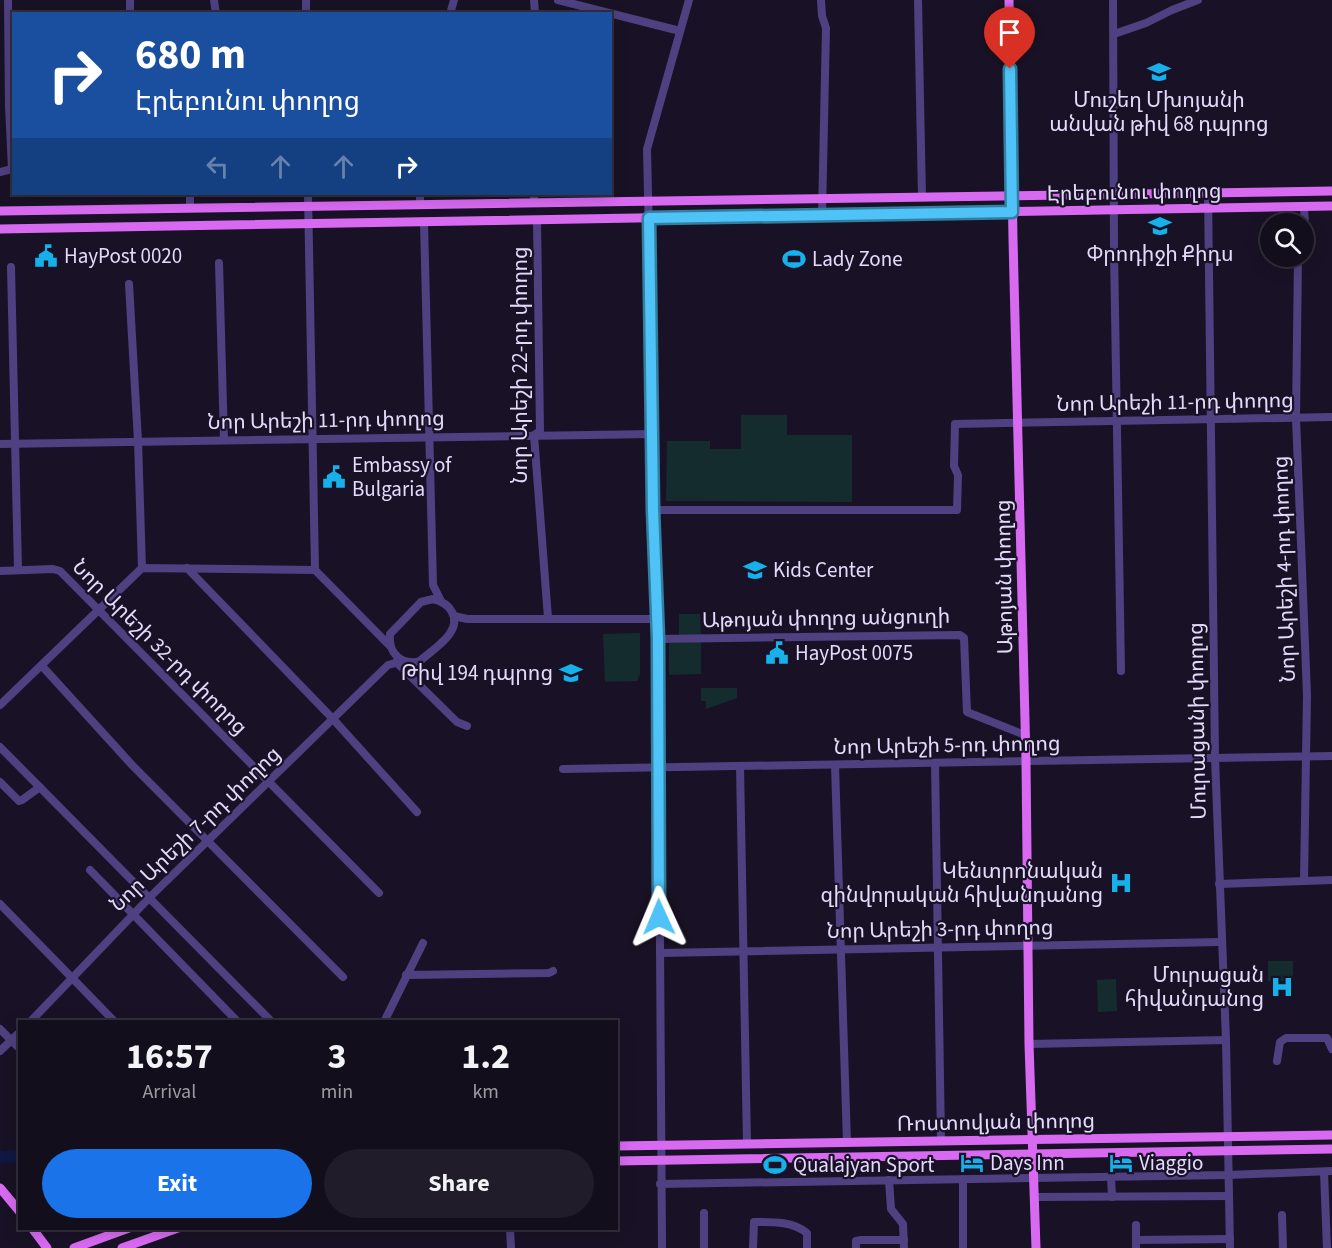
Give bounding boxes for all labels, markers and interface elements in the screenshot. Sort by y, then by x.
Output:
pin [984,7,1035,69]
icon: arrive [993,16,1026,49]
text: 680 m [135,25,246,85]
icon: right [36,36,114,114]
school or university icon: Մուշեղ Մխոյանի անվան թիվ 68 դպրոց [1146,59,1172,85]
text: Էրեբունու փողոց [135,82,360,121]
place label: Մուշեղ Մխոյանի անվան թիվ 68 դպրոց [1049,85,1269,139]
icon: left [201,150,234,183]
icon: ahead [264,150,297,183]
icon: ahead [327,150,360,183]
icon: right [390,150,423,183]
street label: Էրեբունու փողոց [1046,175,1222,209]
school or university icon: Փրոդիջի Քիդս [1147,213,1173,239]
map controls [1260,213,1314,267]
button: search [1260,213,1314,267]
place label: Փրոդիջի Քիդս [1087,239,1233,269]
place label: HayPost 0020 [64,241,182,271]
public building icon: HayPost 0020 [33,243,59,269]
place label: Lady Zone [812,244,903,274]
street label: Նոր Արեշի 22-րդ փողոց [505,246,535,484]
sports icon: Lady Zone [781,246,807,272]
street label: Նոր Արեշի 11-րդ փողոց [1056,385,1294,419]
street label: Նոր Արեշի 11-րդ փողոց [207,403,445,437]
place label: Embassy of Bulgaria [352,450,452,504]
street label: Նոր Արեշի 4-րդ փողոց [1265,455,1303,683]
public building icon: Embassy of Bulgaria [321,464,347,490]
street label: Աթոյան փողոց [988,499,1020,655]
street label: Նոր Արեշի 32-րդ փողոց [66,553,254,741]
place label: Kids Center [773,555,874,585]
school or university icon: Kids Center [742,557,768,583]
street label: Աթոյան փողոց անցուղի [702,601,950,635]
street label: Մուրացանի փողոց [1180,622,1214,820]
place label: HayPost 0075 [795,638,913,668]
public building icon: HayPost 0075 [764,640,790,666]
place label: Թիվ 194 դպրոց [401,658,553,688]
school or university icon: Թիվ 194 դպրոց [558,660,584,686]
street label: Նոր Արեշի 5-րդ փողոց [833,728,1061,762]
street label: Նոր Արեշի 7-րդ փողոց [103,739,287,919]
place label: Կենտրոնական զինվորական հիվանդանոց [820,856,1103,910]
hospital icon: Կենտրոնական զինվորական հիվանդանոց [1108,870,1134,896]
position arrow [627,885,691,949]
street label: Նոր Արեշի 3-րդ փողոց [826,912,1054,946]
place label: Մուրացան հիվանդանոց [1125,960,1264,1014]
hospital icon: Մուրացան հիվանդանոց [1269,974,1295,1000]
text: 16:57 [126,1031,213,1082]
text: 3 [328,1031,347,1082]
text: 1.2 [461,1031,510,1082]
text: Arrival [143,1078,196,1106]
text: min [321,1078,353,1106]
text: km [472,1078,499,1106]
street label: Ռոստովյան փողոց [897,1105,1095,1139]
place label: Days Inn [990,1148,1065,1178]
place label: Viaggio [1139,1148,1203,1178]
button: Exit [42,1149,312,1218]
button: Share [324,1149,594,1218]
place label: Qualajyan Sport [793,1150,934,1180]
hotel icon: Days Inn [959,1150,985,1176]
hotel icon: Viaggio [1108,1150,1134,1176]
sports icon: Qualajyan Sport [762,1152,788,1178]

